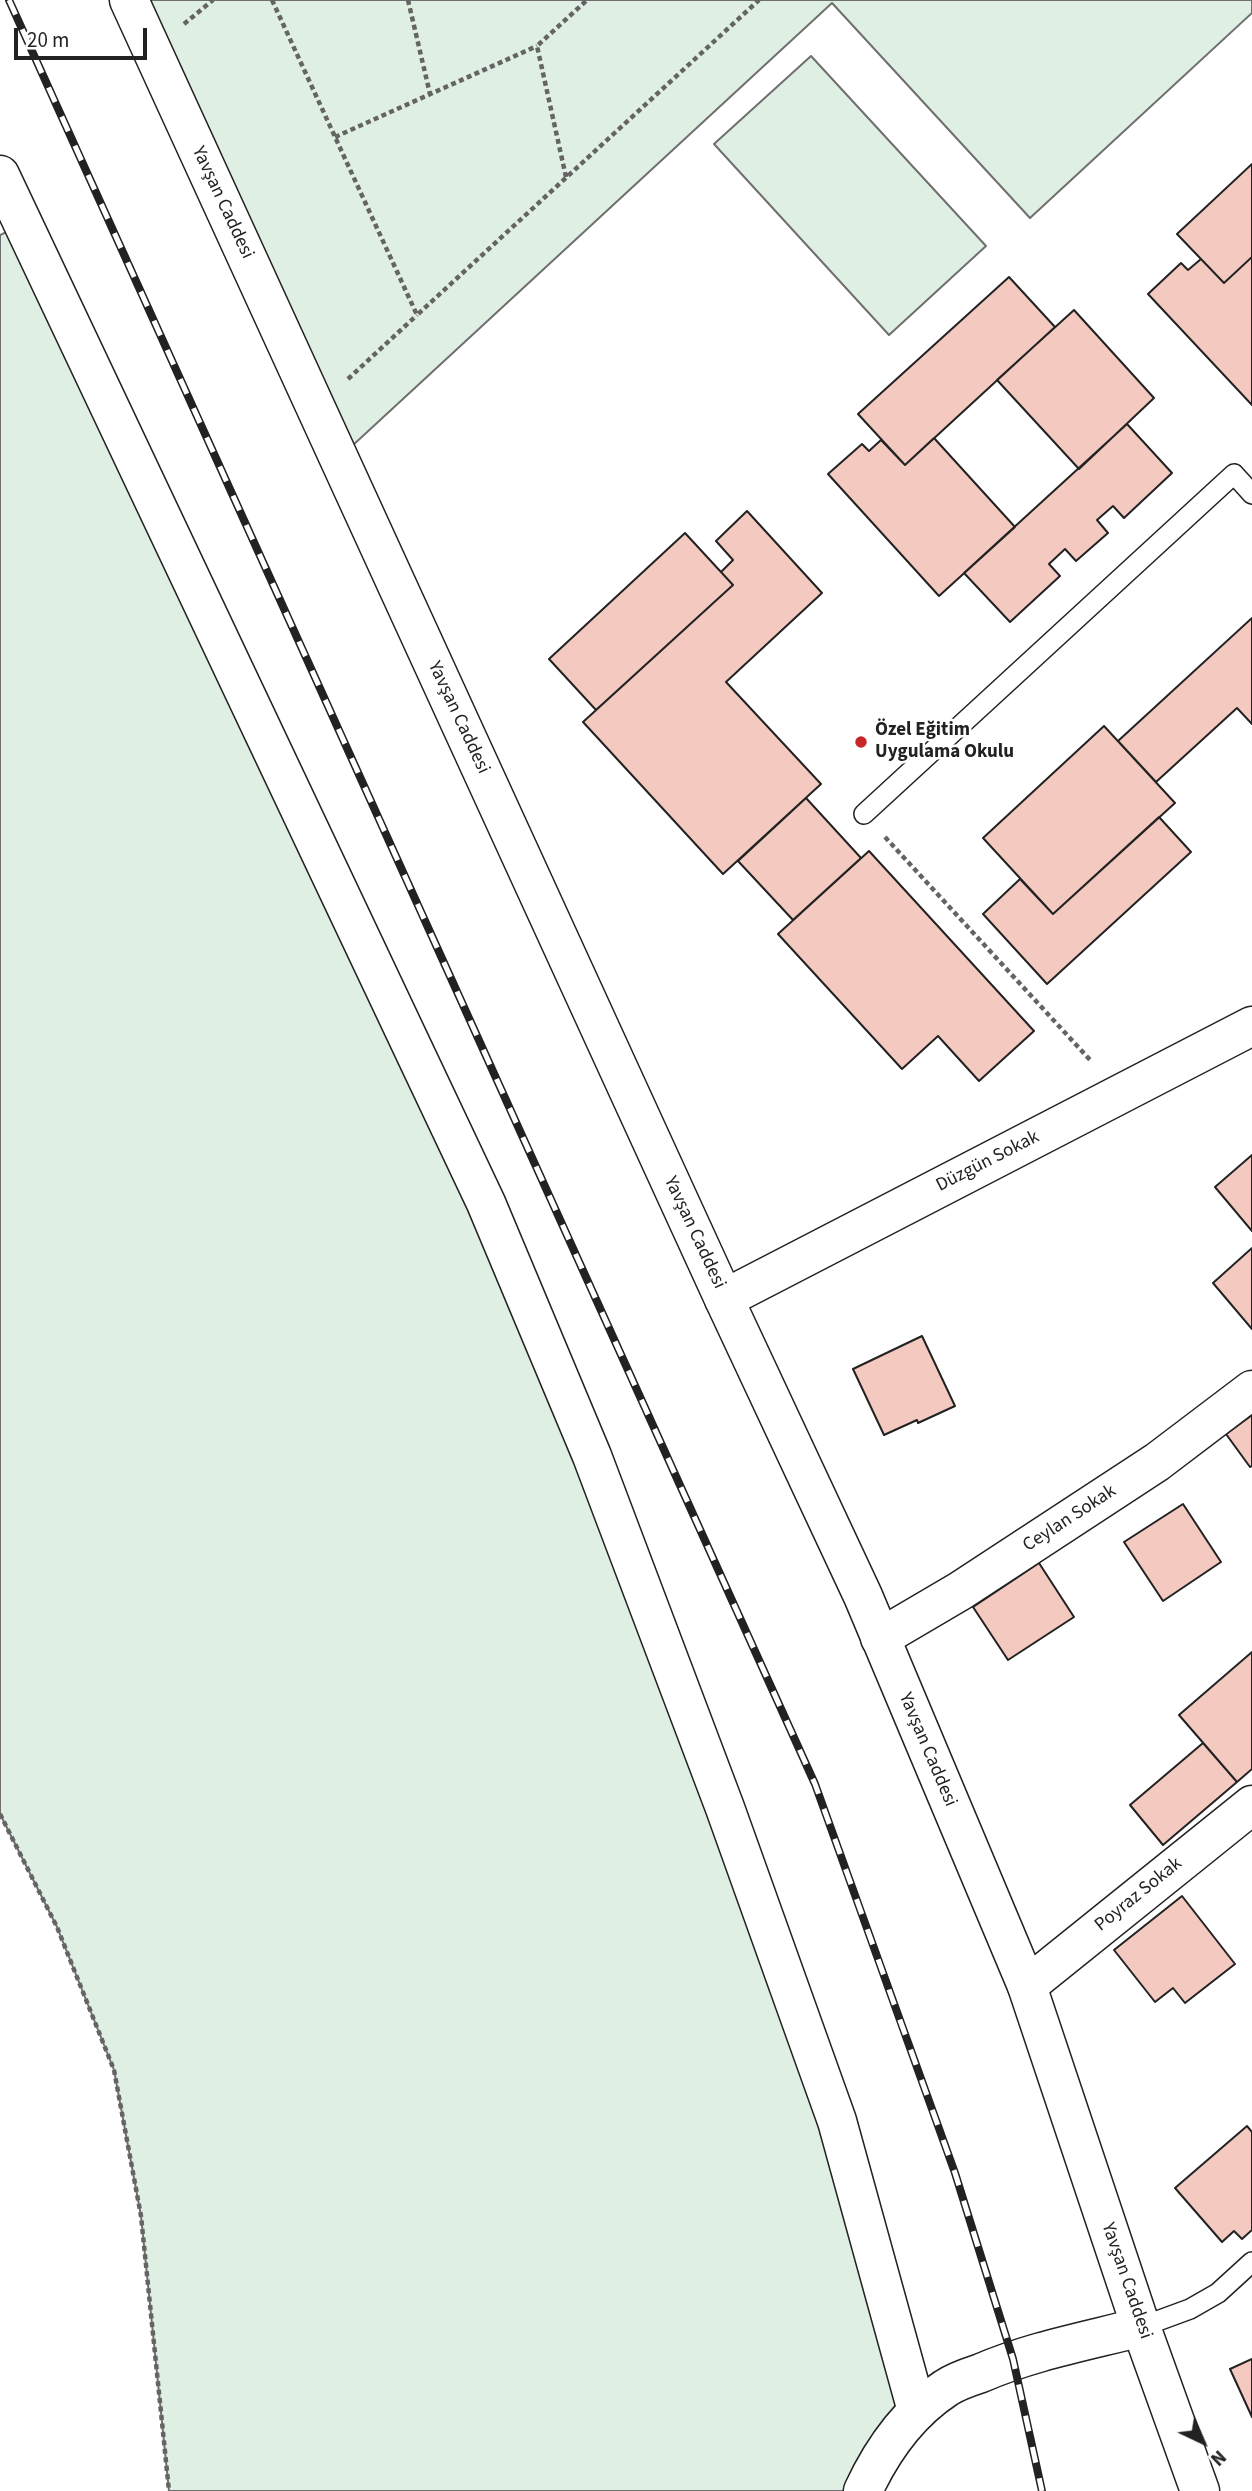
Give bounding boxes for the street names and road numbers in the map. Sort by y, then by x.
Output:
street label: Yavşan Caddesi [186,143,258,263]
street label: Yavşan Caddesi [422,658,494,778]
street label: Düzgün Sokak [933,1126,1043,1198]
street label: Yavşan Caddesi [658,1173,730,1293]
street label: Ceylan Sokak [1019,1480,1121,1558]
street label: Yavşan Caddesi [893,1690,961,1810]
street label: Poyraz Sokak [1091,1853,1187,1937]
street label: Yavşan Caddesi [1095,2220,1157,2342]

